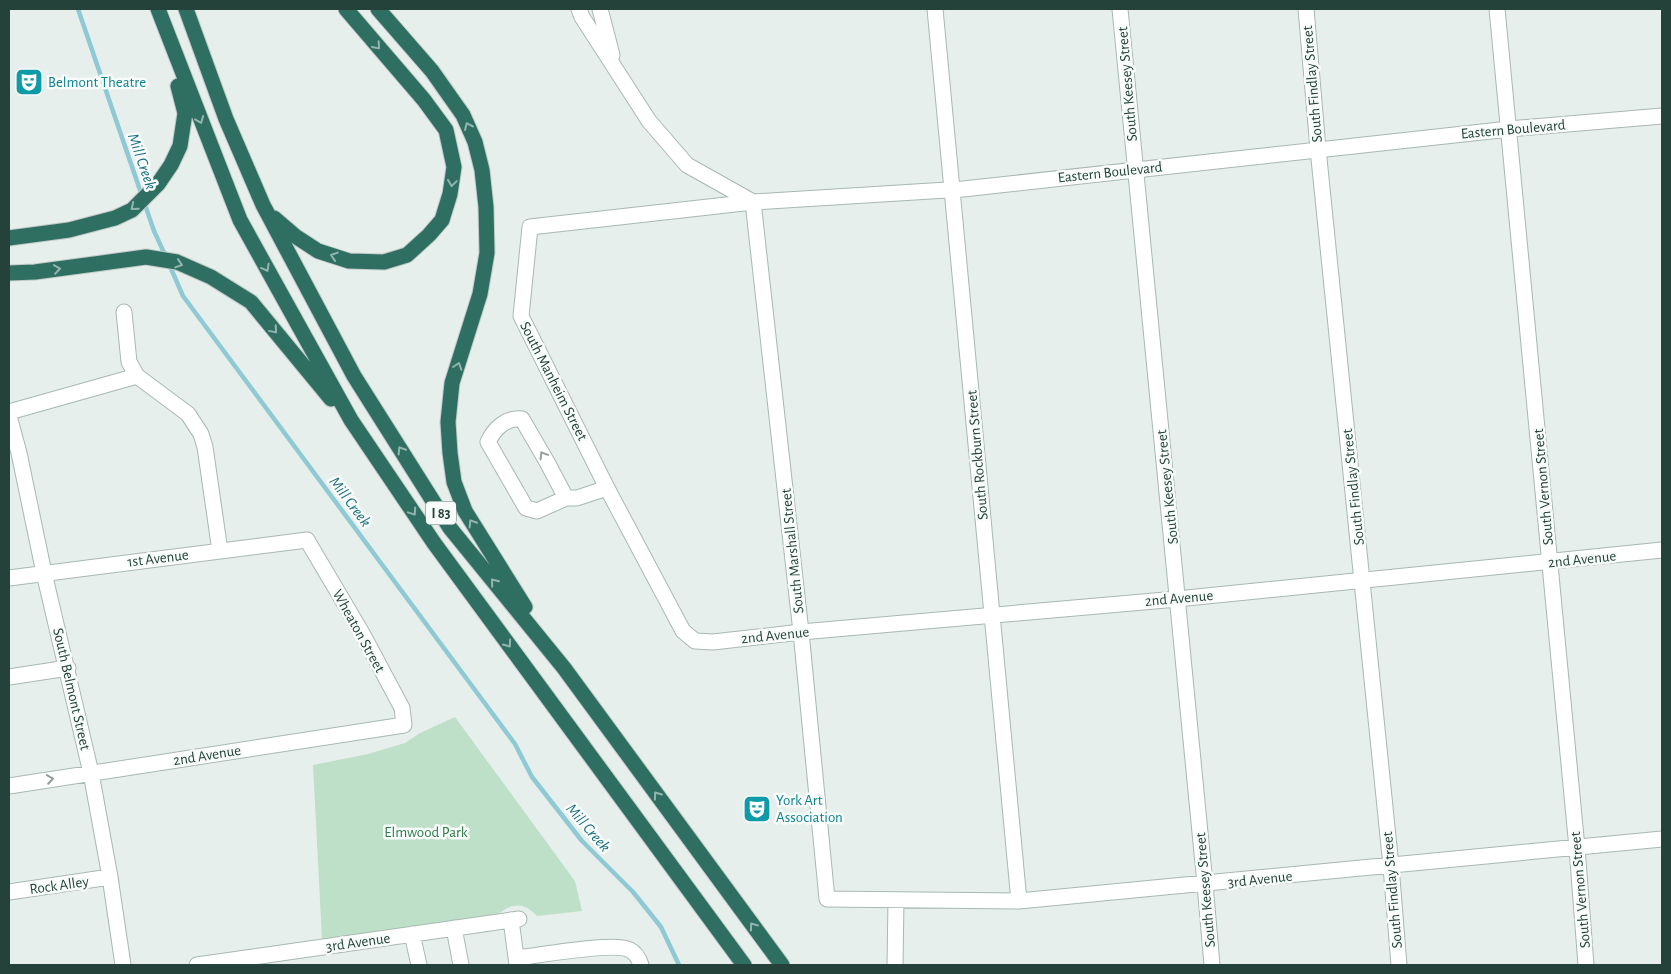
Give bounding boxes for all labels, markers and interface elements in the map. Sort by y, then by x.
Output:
street label: South Findlay Street [1300,25,1325,143]
street label: South Keesey Street [1115,26,1140,142]
one-way arrow [371,41,380,50]
theatre icon: Belmont Theatre [14,67,44,97]
place label: Belmont Theatre [48,75,146,90]
one-way arrow [194,115,204,124]
street label: Eastern Boulevard [1460,117,1566,142]
one-way arrow [463,122,474,131]
water label: Mill Creek [125,131,159,191]
street label: Eastern Boulevard [1057,160,1163,185]
one-way arrow [447,179,458,187]
one-way arrow [130,201,139,210]
one-way arrow [331,252,339,262]
one-way arrow [175,258,183,268]
one-way arrow [260,262,270,271]
one-way arrow [54,264,62,275]
street label: South Manheim Street [517,319,590,443]
one-way arrow [268,324,277,333]
one-way arrow [452,362,462,371]
street label: South Rockburn Street [964,389,991,520]
street label: South Findlay Street [1340,428,1367,546]
street label: South Vernon Street [1531,428,1556,546]
street label: South Keesey Street [1154,429,1181,545]
one-way arrow [398,446,407,455]
one-way arrow [539,451,549,460]
water label: Mill Creek [326,474,374,530]
street label: South Marshall Street [778,487,807,614]
road number: I 83 [426,502,456,524]
one-way arrow [407,506,416,516]
one-way arrow [469,519,479,528]
street label: 1st Avenue [127,547,190,570]
street label: 2nd Avenue [1547,548,1617,571]
one-way arrow [491,579,500,588]
street label: Wheaton Street [330,587,388,675]
street label: 2nd Avenue [1144,588,1214,609]
street label: 2nd Avenue [740,624,810,647]
street label: South Belmont Street [50,627,93,752]
one-way arrow [502,638,511,648]
street label: 2nd Avenue [172,743,242,768]
one-way arrow [46,775,54,785]
one-way arrow [654,791,663,801]
place label: York Art Association [776,793,843,825]
theatre icon: York Art Association [742,794,772,824]
water label: Mill Creek [563,800,613,855]
park label: Elmwood Park [384,825,468,840]
street label: South Findlay Street [1380,831,1405,949]
street label: South Vernon Street [1568,831,1593,949]
street label: South Keesey Street [1193,832,1218,948]
street label: 3rd Avenue [1227,869,1293,890]
street label: Rock Alley [28,874,90,897]
one-way arrow [750,922,759,932]
street label: 3rd Avenue [325,931,391,954]

